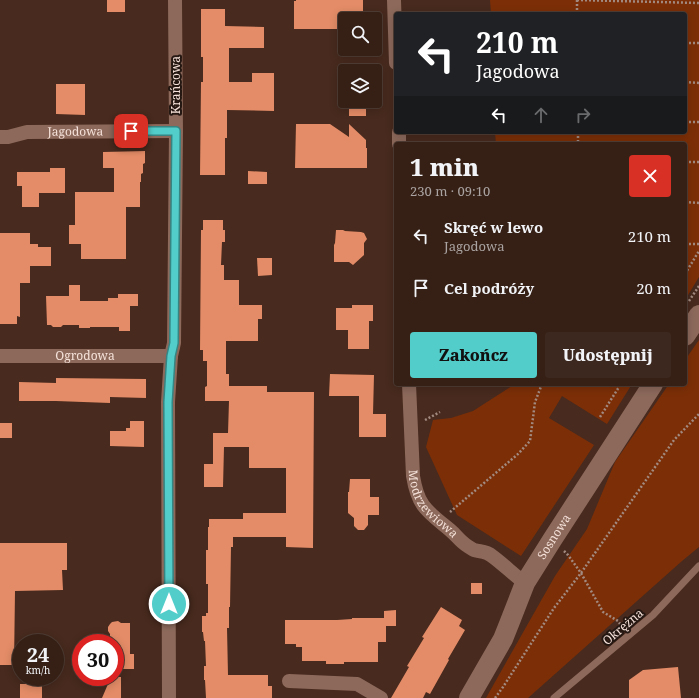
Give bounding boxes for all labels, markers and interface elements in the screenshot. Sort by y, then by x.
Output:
map controls [338,12,382,108]
button: search [338,12,382,56]
text: 210 m [476,23,558,61]
icon: left [410,28,462,80]
street label: Krańcowa [167,56,184,114]
text: Jagodowa [476,59,560,83]
button: layers [338,64,382,108]
icon: left [488,104,510,126]
icon: ahead [530,104,552,126]
icon: right [572,104,594,126]
pin [114,114,148,148]
icon: arrive [120,120,142,142]
street label: Jagodowa [46,122,104,140]
text: 1 min [410,150,479,183]
button: close [629,155,671,197]
text: 230 m · 09:10 [410,182,490,200]
text: Skręć w lewo [444,217,543,237]
icon: left [410,225,432,247]
text: 210 m [628,226,671,246]
text: Jagodowa [444,237,504,255]
icon: arrive [410,277,432,299]
text: Cel podróży [444,278,534,298]
text: 20 m [636,278,671,298]
button: Zakończ [410,332,537,378]
button: Udostępnij [545,332,671,378]
street label: Ogrodowa [55,347,115,364]
street label: Modrzewiowa [405,469,462,541]
street label: Sosnowa [533,510,575,562]
position arrow [148,583,190,625]
street label: Okrężna [599,604,647,649]
speed limit sign: 30 [72,634,124,686]
text: 24 [27,641,49,668]
text: km/h [26,663,50,677]

